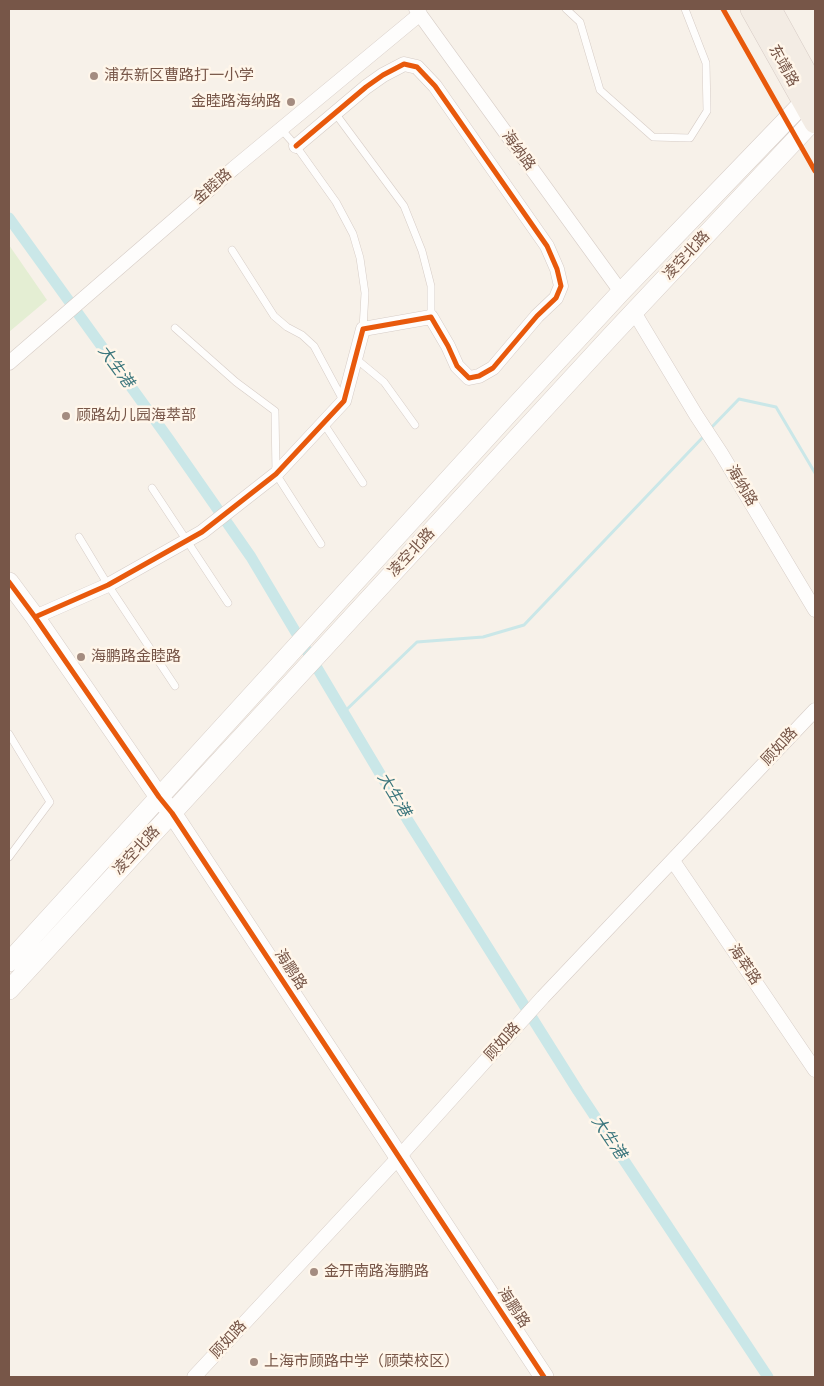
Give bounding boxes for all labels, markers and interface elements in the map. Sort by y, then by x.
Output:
street label: 东靖路 [764,42,802,90]
place label: 浦东新区曹路打一小学 [104,67,254,85]
marker: 浦东新区曹路打一小学 [88,70,100,82]
place label: 金睦路海纳路 [191,93,281,111]
marker: 金睦路海纳路 [285,96,297,108]
street label: 海纳路 [497,128,539,174]
street label: 金睦路 [190,165,236,209]
street label: 凌空北路 [660,228,714,284]
water label: 大生港 [93,342,137,392]
place label: 顾路幼儿园海萃部 [76,407,196,425]
marker: 顾路幼儿园海萃部 [60,410,72,422]
street label: 海纳路 [722,462,760,510]
street label: 凌空北路 [385,525,439,581]
place label: 海鹏路金睦路 [91,648,181,666]
marker: 海鹏路金睦路 [75,651,87,663]
street label: 顾如路 [758,724,802,770]
water label: 大生港 [372,769,414,821]
street label: 凌空北路 [110,823,164,879]
street label: 海萃路 [724,941,764,989]
street label: 海鹏路 [270,946,310,994]
street label: 顾如路 [481,1019,525,1065]
water label: 大生港 [587,1113,629,1163]
place label: 金开南路海鹏路 [324,1263,429,1281]
marker: 金开南路海鹏路 [308,1266,320,1278]
street label: 海鹏路 [493,1284,533,1332]
street label: 顾如路 [207,1317,251,1363]
place label: 上海市顾路中学（顾荣校区） [264,1353,459,1371]
marker: 上海市顾路中学（顾荣校区） [248,1356,260,1368]

